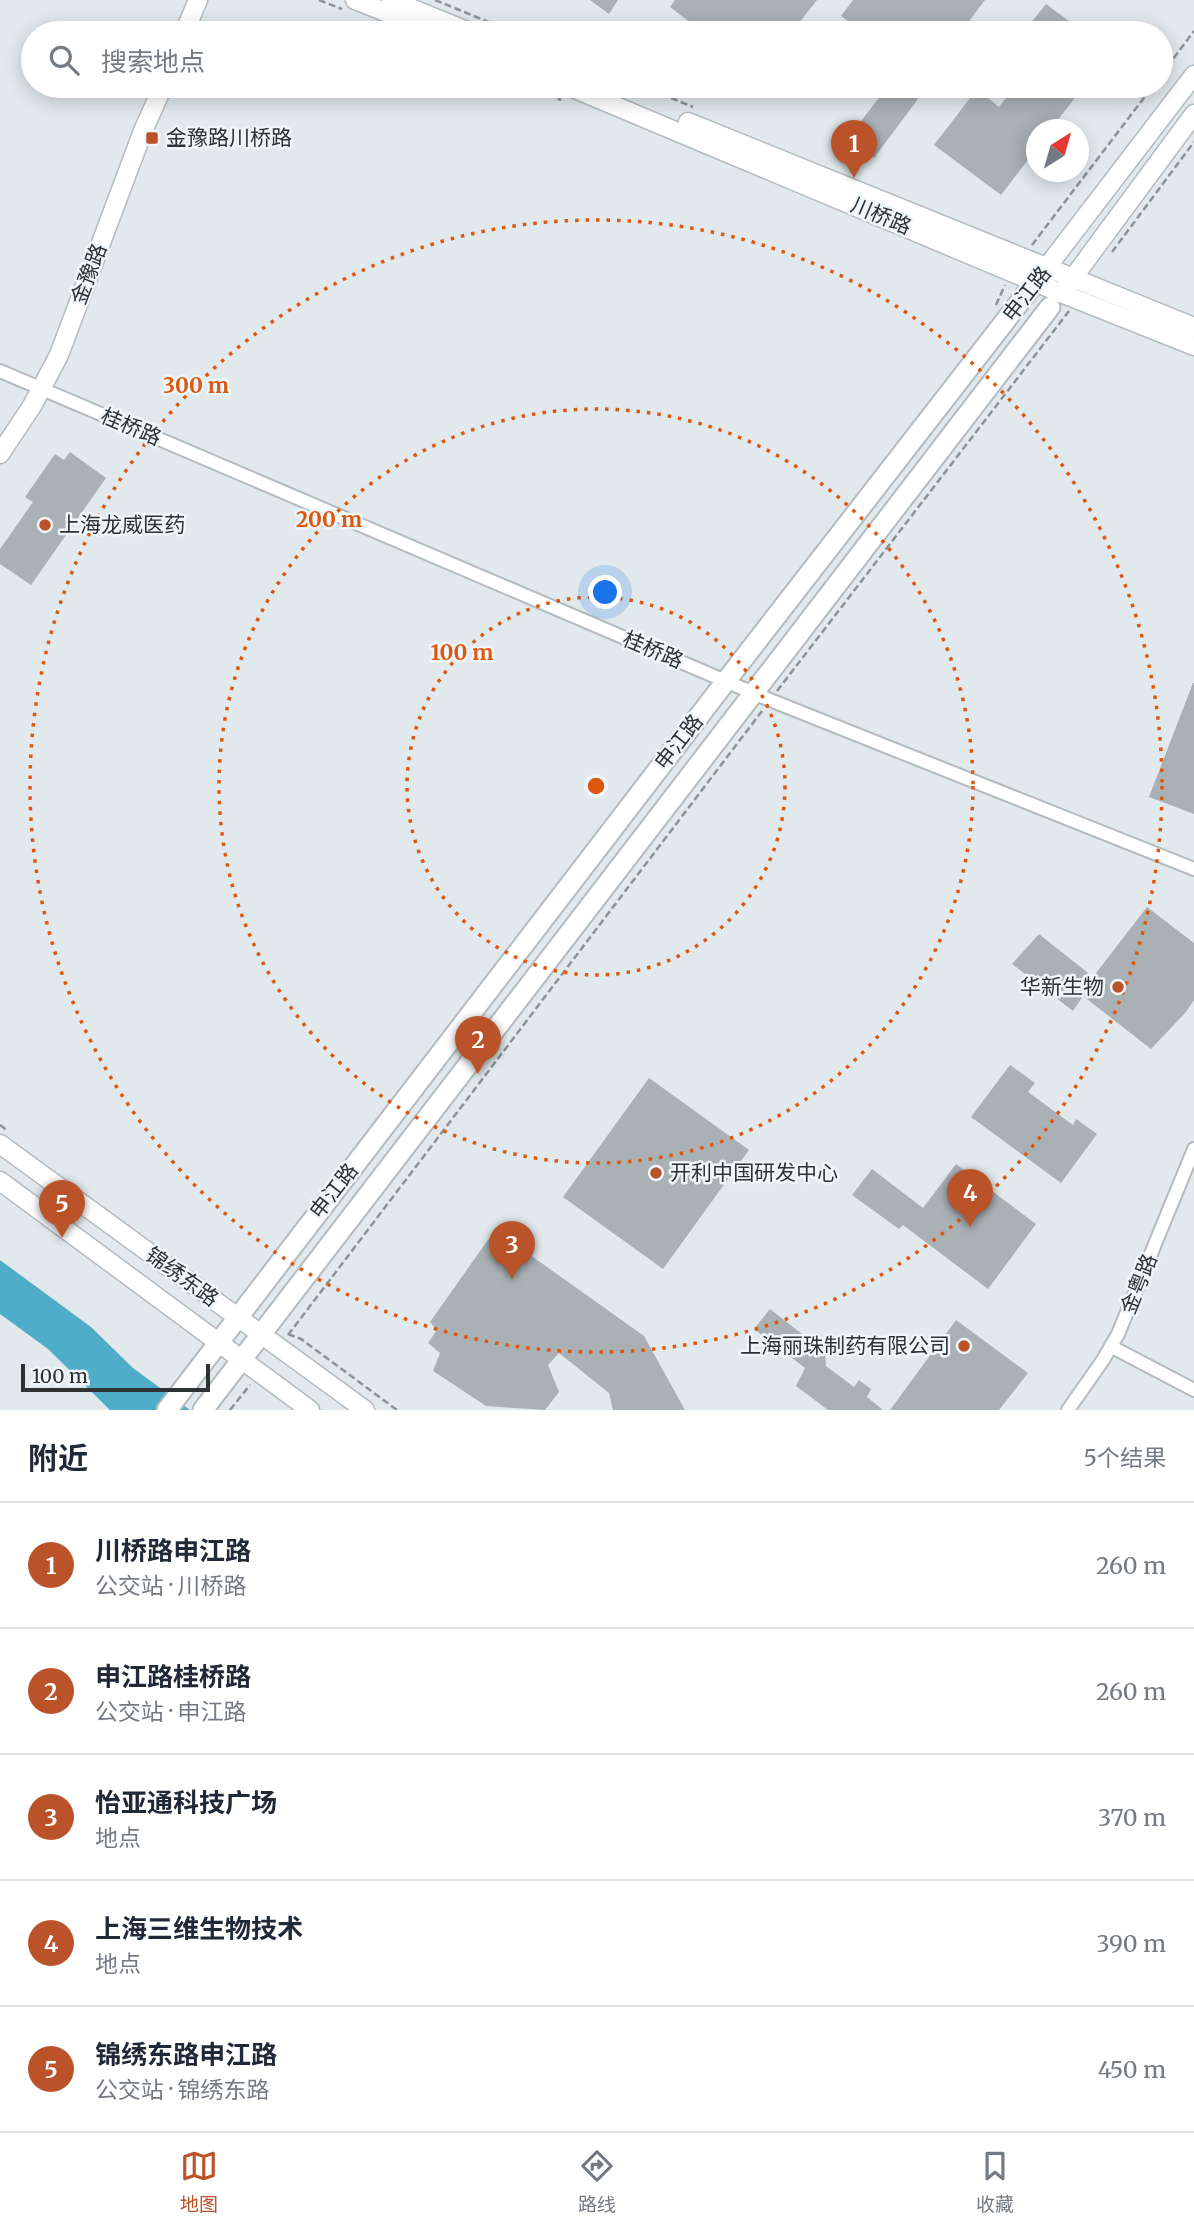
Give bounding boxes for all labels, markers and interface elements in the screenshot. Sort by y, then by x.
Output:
search box [21,21,1173,98]
icon: search [45,41,83,79]
text: 搜索地点 [101,45,205,78]
north arrow [1026,119,1089,182]
pin: 1 [831,120,877,178]
place label: 金豫路川桥路 [166,124,292,151]
marker: 金豫路川桥路 [144,130,160,146]
street label: 川桥路 [847,191,915,240]
street label: 金豫路 [65,240,112,308]
street label: 申江路 [997,261,1057,327]
text: 300 m [163,372,229,399]
street label: 桂桥路 [97,402,165,451]
text: 200 m [296,506,362,533]
place label: 上海龙威医药 [59,511,185,538]
marker: 上海龙威医药 [37,517,53,533]
your location [588,575,622,609]
street label: 桂桥路 [619,625,687,674]
text: 100 m [431,639,493,666]
street label: 申江路 [649,709,709,775]
centre of rings [584,774,608,798]
place label: 华新生物 [1020,973,1104,1000]
marker: 华新生物 [1110,979,1126,995]
pin: 2 [455,1016,501,1074]
street label: 申江路 [304,1158,364,1224]
place label: 开利中国研发中心 [670,1159,838,1186]
marker: 开利中国研发中心 [648,1165,664,1181]
pin: 4 [947,1169,993,1227]
pin: 5 [39,1180,85,1238]
pin: 3 [489,1221,535,1279]
street label: 锦绣东路 [140,1241,224,1312]
street label: 金粤路 [1114,1250,1163,1318]
place label: 上海丽珠制药有限公司 [740,1332,950,1359]
marker: 上海丽珠制药有限公司 [956,1338,972,1354]
scale bar [21,1361,210,1393]
text: 100 m [32,1364,88,1388]
text: 附近 [28,1439,88,1477]
text: 5个结果 [1084,1443,1166,1472]
text: 川桥路申江路 [95,1534,251,1567]
text: 1 [46,1551,56,1580]
text: 260 m [1096,1551,1166,1580]
text: 公交站 · 川桥路 [95,1571,247,1600]
text: 申江路桂桥路 [95,1660,251,1693]
text: 2 [44,1677,58,1706]
text: 260 m [1096,1677,1166,1706]
text: 公交站 · 申江路 [95,1697,247,1726]
text: 怡亚通科技广场 [95,1786,277,1819]
text: 3 [44,1803,58,1832]
text: 370 m [1098,1803,1166,1832]
text: 地点 [95,1823,141,1852]
text: 上海三维生物技术 [95,1912,303,1945]
text: 4 [44,1929,58,1958]
text: 390 m [1096,1929,1166,1958]
text: 地点 [95,1949,141,1978]
text: 锦绣东路申江路 [95,2038,277,2071]
text: 5 [44,2055,58,2084]
text: 450 m [1098,2055,1166,2084]
text: 公交站 · 锦绣东路 [95,2075,270,2104]
tab: 地图 [180,2147,218,2216]
tab: 路线 [578,2147,616,2216]
tab: 收藏 [976,2147,1014,2216]

